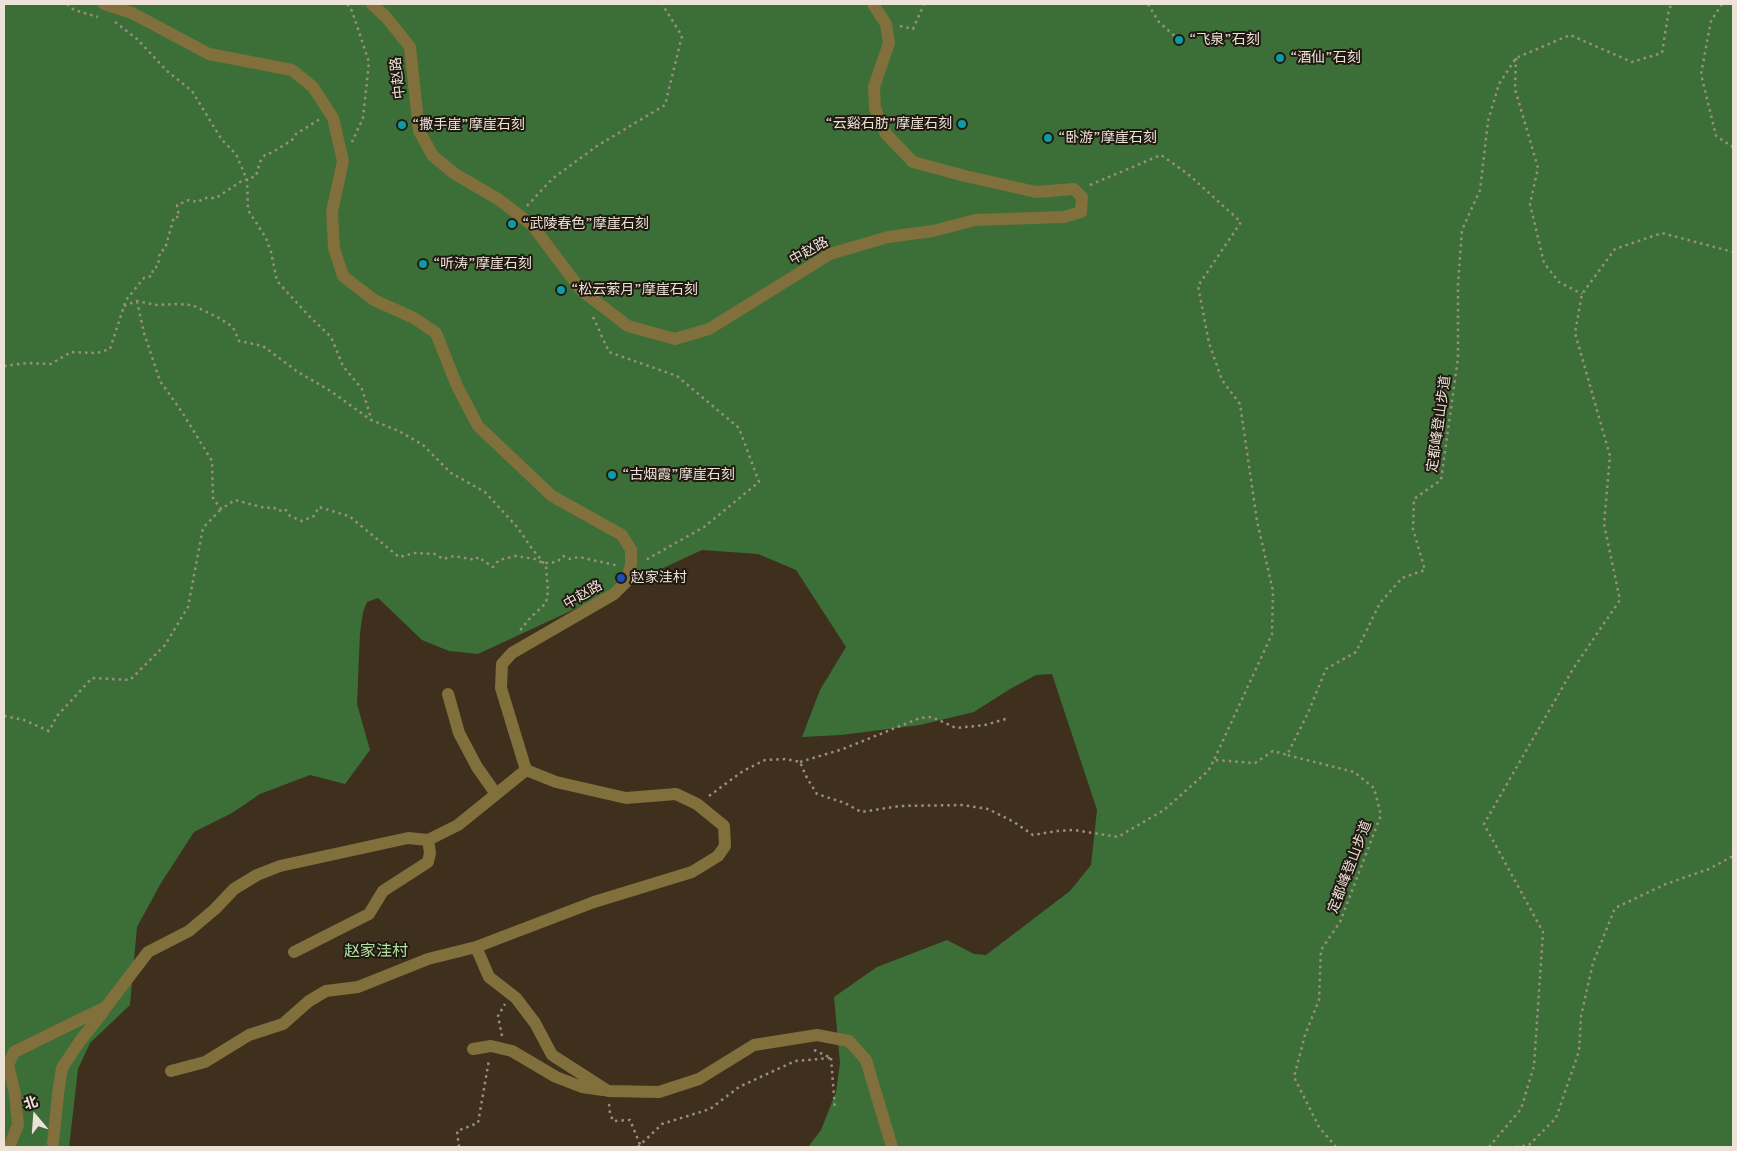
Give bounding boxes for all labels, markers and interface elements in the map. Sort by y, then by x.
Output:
place label: “飞泉”石刻 [1189,32,1260,48]
marker: “飞泉”石刻 [1173,34,1185,46]
place label: “酒仙”石刻 [1290,50,1361,66]
marker: “酒仙”石刻 [1274,52,1286,64]
street label: 中赵路 [387,56,409,100]
place label: “云谿石肪”摩崖石刻 [825,116,952,132]
place label: “撒手崖”摩崖石刻 [412,117,525,133]
marker: “云谿石肪”摩崖石刻 [956,118,968,130]
marker: “撒手崖”摩崖石刻 [396,119,408,131]
place label: “卧游”摩崖石刻 [1058,130,1157,146]
marker: “卧游”摩崖石刻 [1042,132,1054,144]
place label: “武陵春色”摩崖石刻 [522,216,649,232]
marker: “武陵春色”摩崖石刻 [506,218,518,230]
street label: 中赵路 [787,233,831,269]
place label: “听涛”摩崖石刻 [433,256,532,272]
marker: “听涛”摩崖石刻 [417,258,429,270]
place label: “松云萦月”摩崖石刻 [571,282,698,298]
marker: “松云萦月”摩崖石刻 [555,284,567,296]
street label: 定都峰登山步道 [1424,374,1454,474]
place label: “古烟霞”摩崖石刻 [622,467,735,483]
marker: “古烟霞”摩崖石刻 [606,469,618,481]
place label: 赵家洼村 [631,570,687,586]
marker: 赵家洼村 [615,572,627,584]
street label: 中赵路 [561,577,605,613]
street label: 定都峰登山步道 [1325,818,1375,916]
district label: 赵家洼村 [344,941,408,961]
text: 北 [21,1090,40,1113]
north arrow [10,1091,60,1141]

